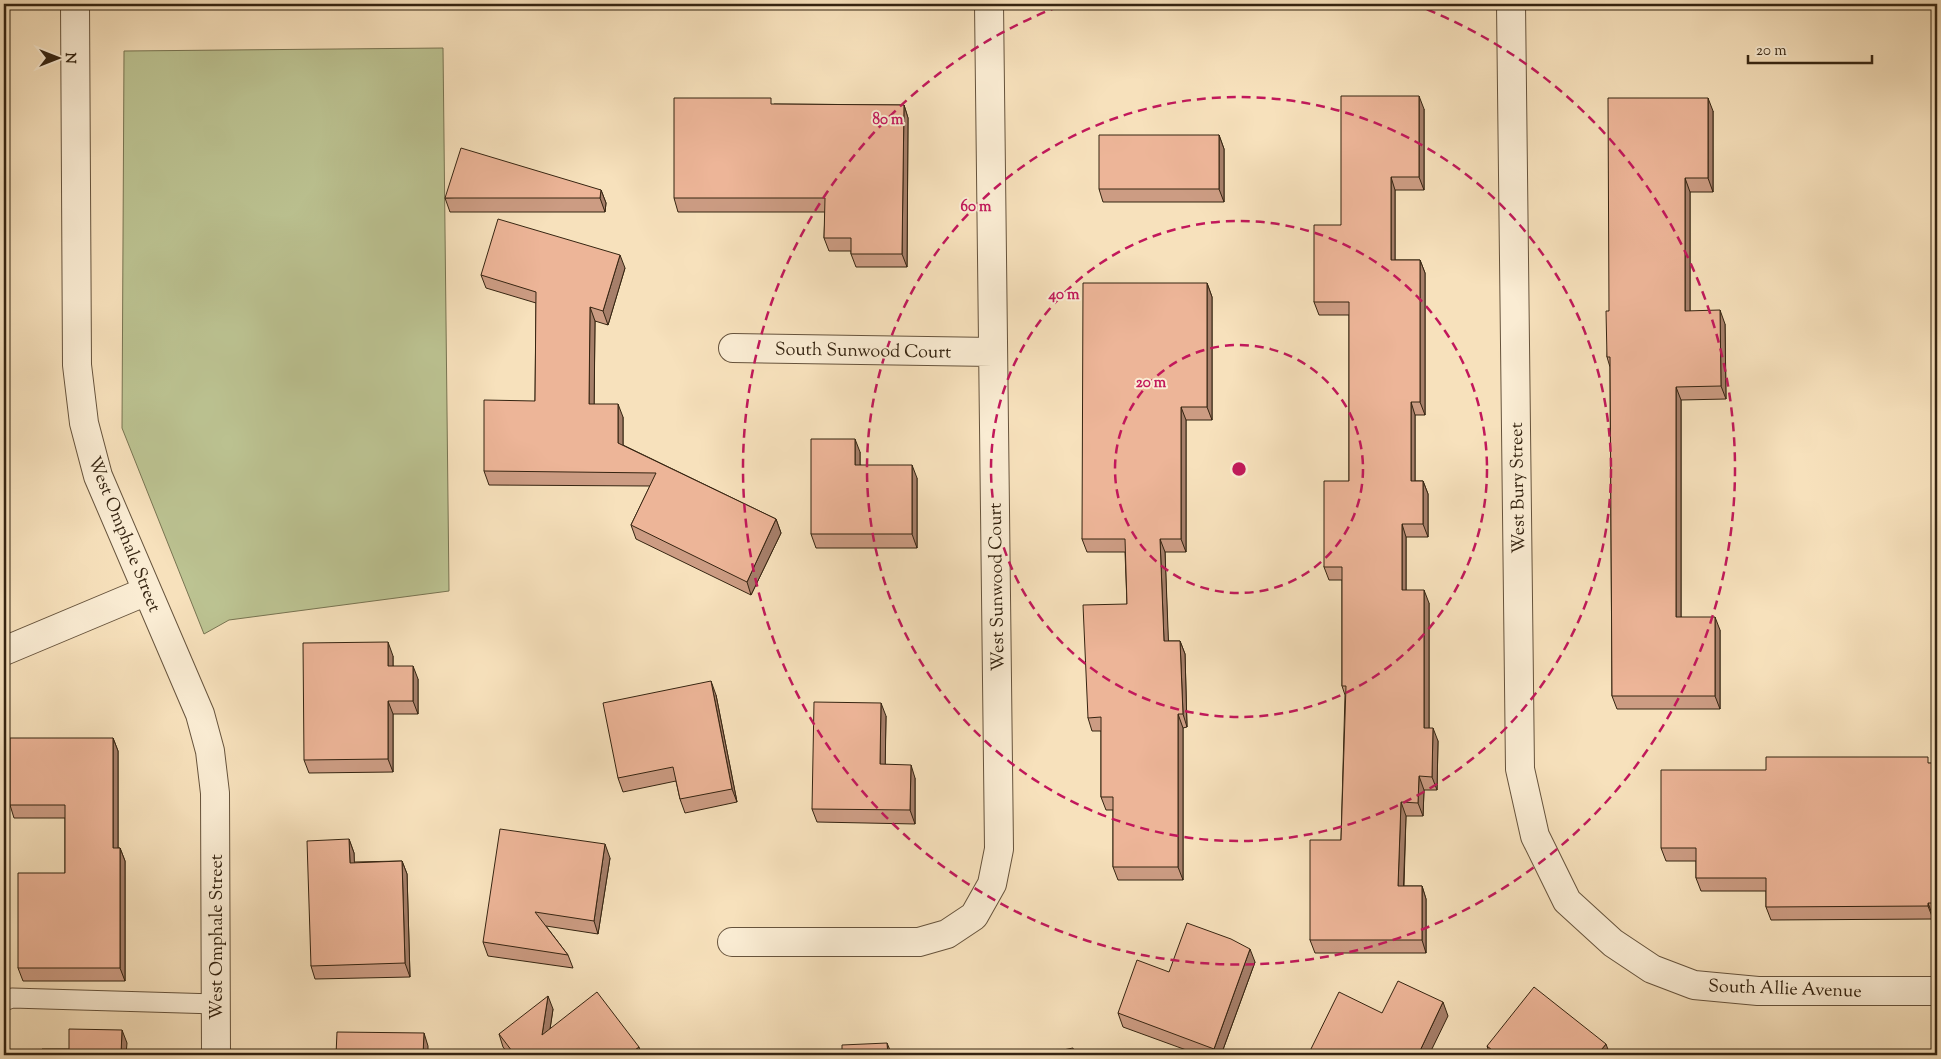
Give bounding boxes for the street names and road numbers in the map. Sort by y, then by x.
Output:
street label: South Sunwood Court [775,337,951,367]
street label: West Bury Street [1505,422,1533,554]
street label: West Omphale Street [80,453,166,617]
street label: West Sunwood Court [984,502,1012,672]
street label: West Omphale Street [205,854,231,1020]
street label: South Allie Avenue [1708,974,1862,1006]

